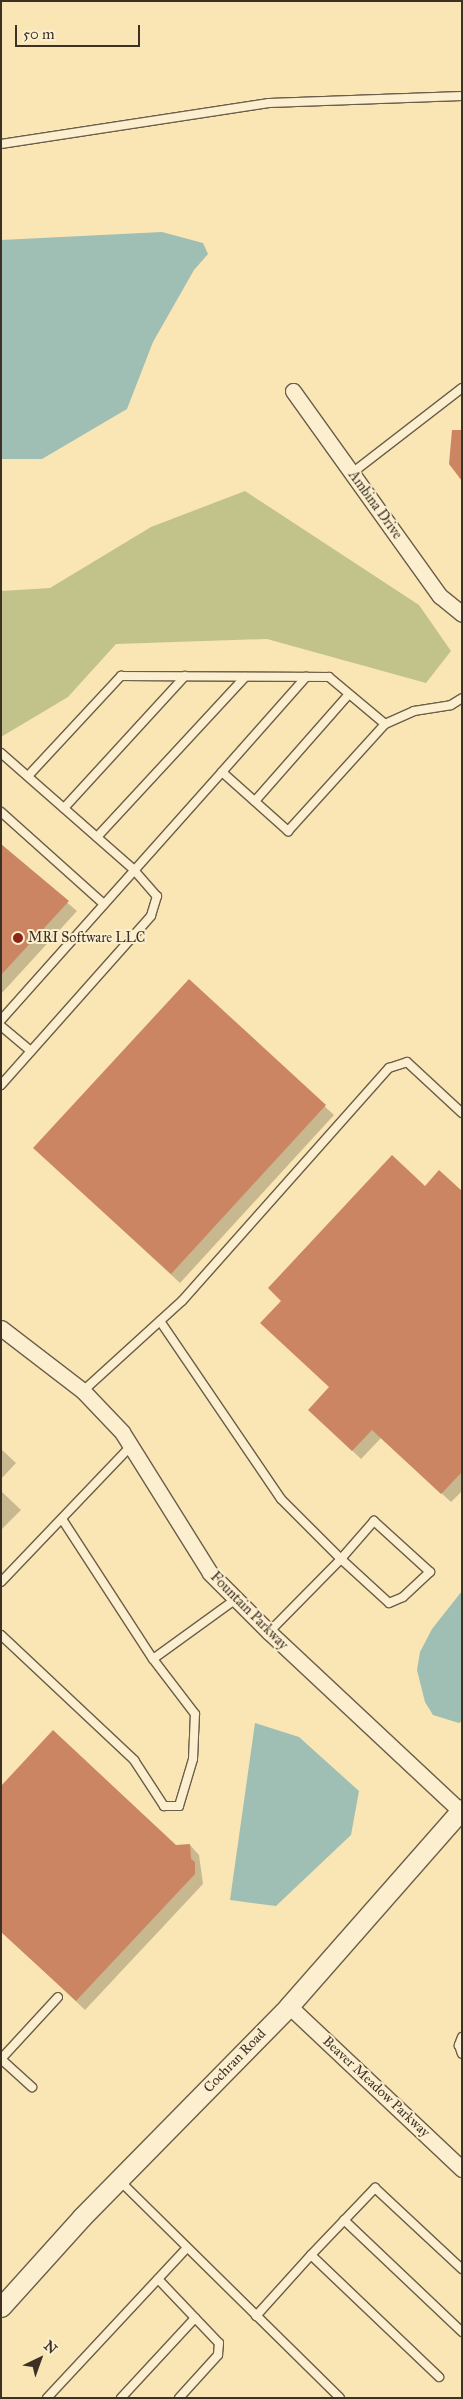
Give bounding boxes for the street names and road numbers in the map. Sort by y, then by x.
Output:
street label: Ambina Drive [345,467,405,543]
street label: Fountain Parkway [207,1569,291,1653]
street label: Cochran Road [200,2026,270,2096]
street label: Beaver Meadow Parkway [319,2033,433,2141]

